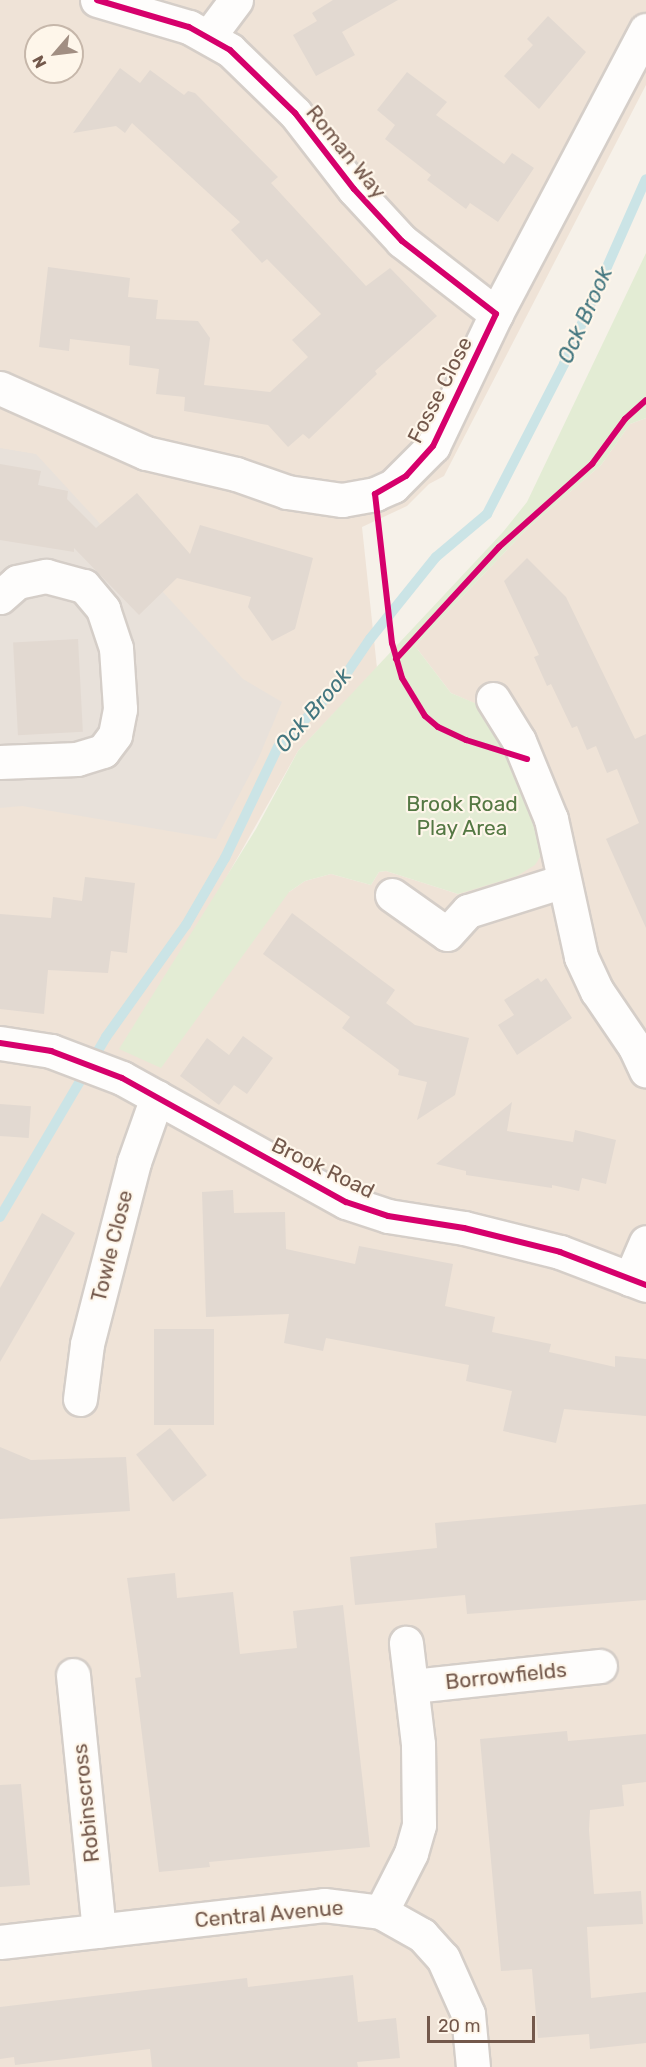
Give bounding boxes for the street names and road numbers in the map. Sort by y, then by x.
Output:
street label: Roman Way [301,100,391,204]
street label: Fosse Close [402,333,478,447]
street label: Brook Road [267,1132,379,1204]
street label: Towle Close [86,1187,138,1305]
street label: Borrowfields [444,1657,568,1695]
street label: Robinscross [67,1742,105,1864]
street label: Central Avenue [193,1895,345,1933]

